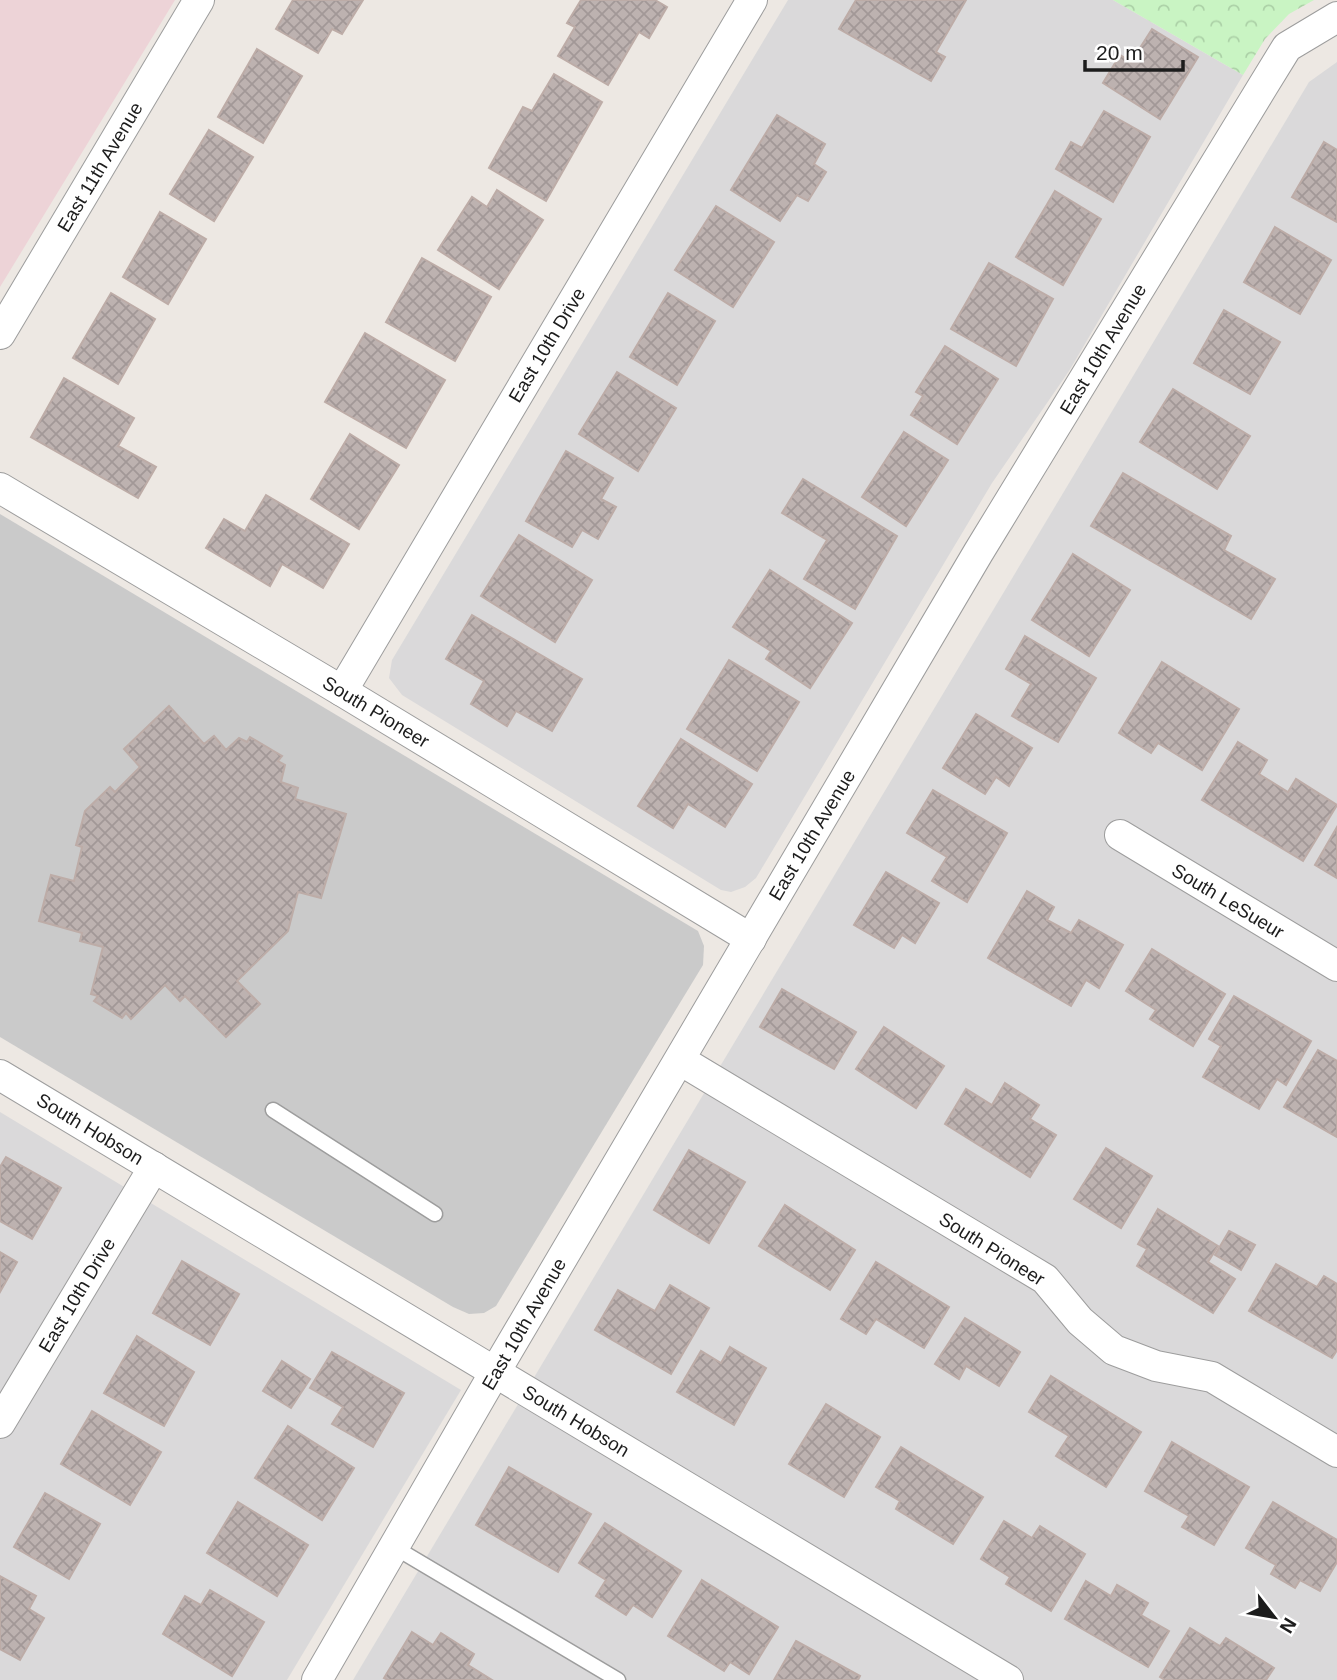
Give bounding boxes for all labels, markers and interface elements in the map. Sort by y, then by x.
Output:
scale bar [1085,28,1183,72]
text: 20 m [1096,41,1143,64]
street label: East 11th Avenue [53,99,147,235]
street label: East 10th Avenue [1056,280,1150,418]
street label: East 10th Drive [505,284,589,406]
street label: South Pioneer [319,672,434,752]
street label: East 10th Avenue [765,766,859,904]
street label: South LeSueur [1168,859,1288,943]
street label: South Hobson [33,1089,147,1169]
street label: South Pioneer [935,1208,1049,1290]
street label: East 10th Drive [35,1234,119,1356]
street label: East 10th Avenue [478,1254,570,1394]
street label: South Hobson [519,1381,633,1461]
north arrow [1239,1582,1309,1652]
text: N [1276,1614,1301,1637]

